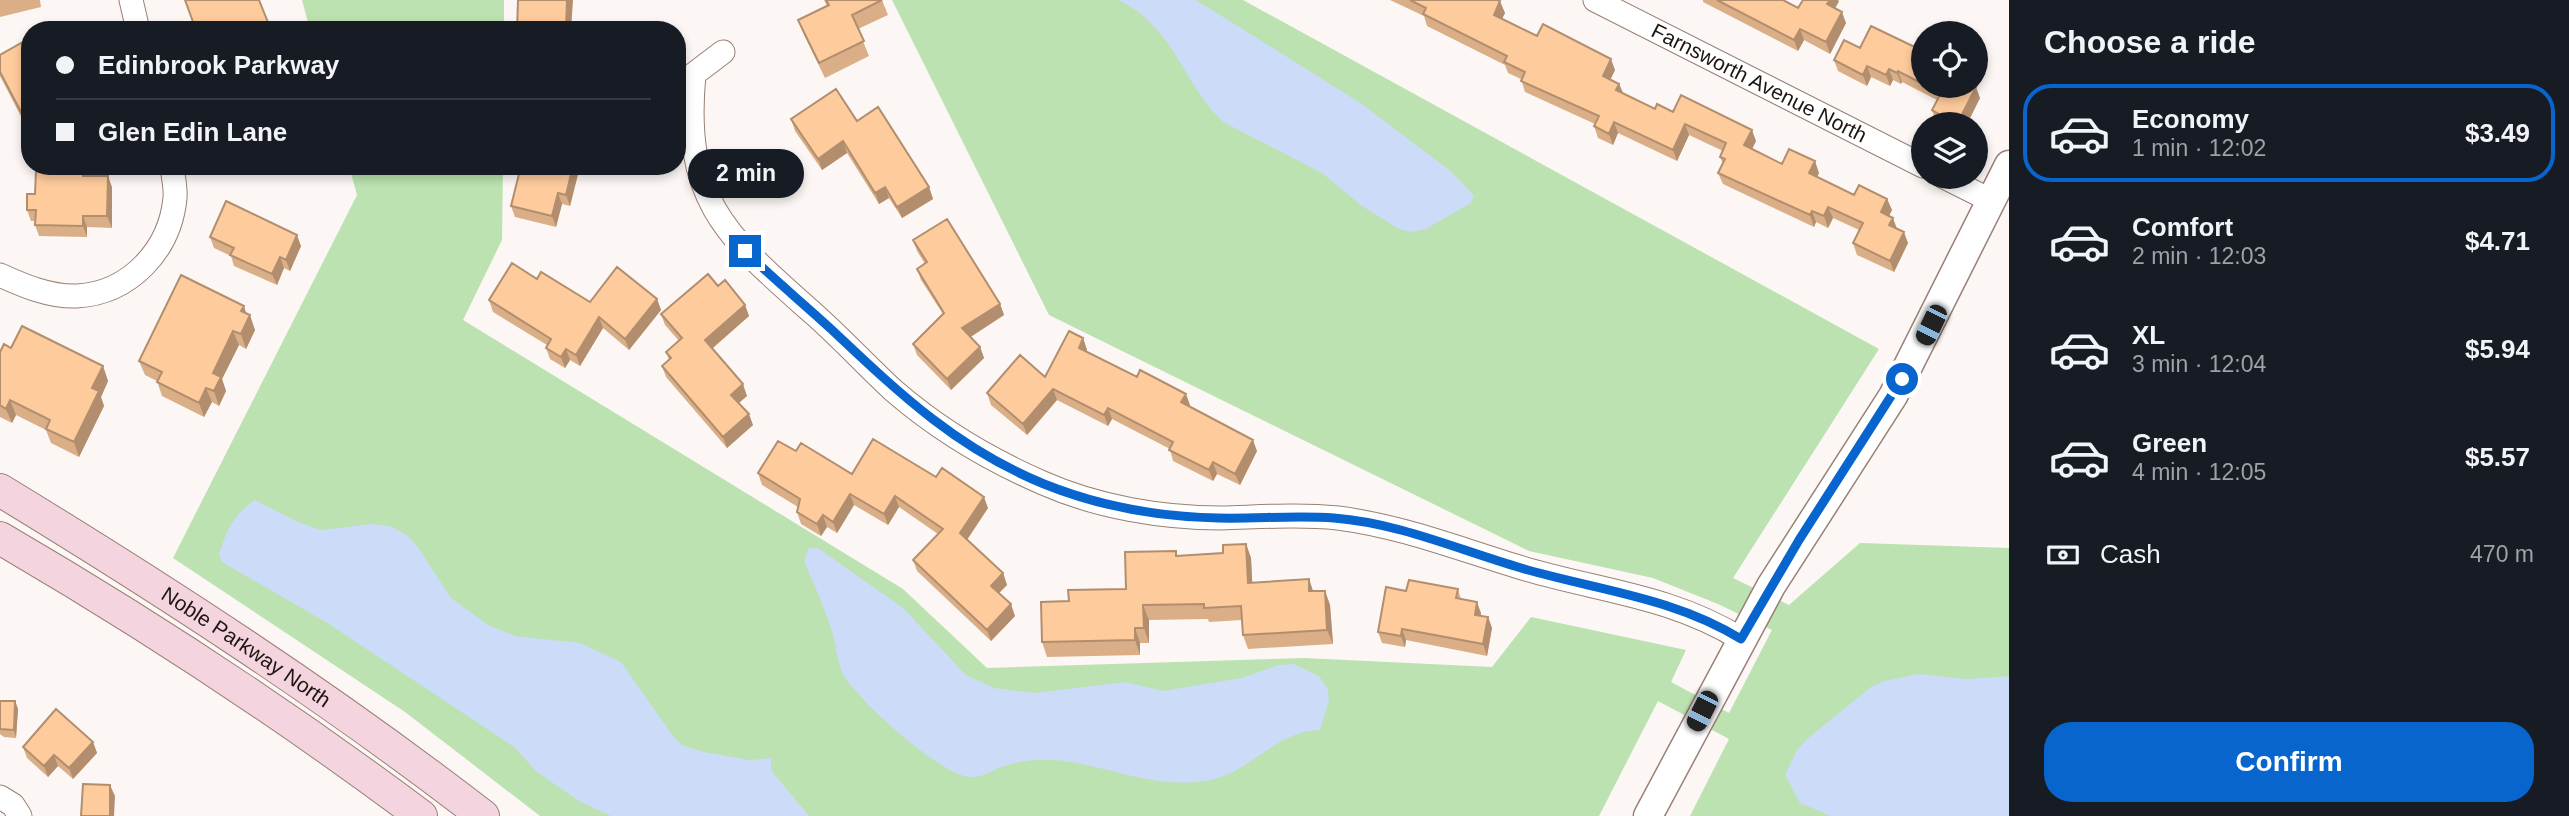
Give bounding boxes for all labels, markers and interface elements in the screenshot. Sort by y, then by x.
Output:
street label: Farnsworth Avenue North [1648,19,1871,147]
map controls [1911,21,1988,189]
button: locate [1911,21,1988,98]
text: Choose a ride [2044,24,2256,60]
text: Edinbrook Parkway [98,50,339,80]
icon: car [2048,102,2111,165]
text: Economy [2132,104,2249,134]
button: layers [1911,112,1988,189]
text: Glen Edin Lane [98,117,287,147]
text: $3.49 [2465,118,2530,148]
text: 1 min · 12:02 [2132,135,2266,161]
callout: 2 min [687,149,803,198]
text: 2 min [716,160,776,186]
icon: car [2048,210,2111,273]
text: Comfort [2132,212,2233,242]
text: $4.71 [2465,226,2530,256]
route end [729,235,761,267]
text: 2 min · 12:03 [2132,243,2266,269]
car [1913,302,1950,348]
icon: car [2048,318,2111,381]
text: XL [2132,320,2165,350]
text: $5.94 [2465,334,2530,364]
text: 3 min · 12:04 [2132,351,2266,377]
route start [1886,363,1918,395]
icon: car [2048,426,2111,489]
text: Green [2132,428,2207,458]
text: $5.57 [2465,442,2530,472]
text: 4 min · 12:05 [2132,459,2266,485]
icon: cash [2044,536,2082,574]
text: Cash [2100,539,2161,569]
text: 470 m [2470,541,2534,567]
street label: Noble Parkway North [157,582,335,712]
car [1684,688,1721,734]
button: Confirm [2044,722,2534,802]

